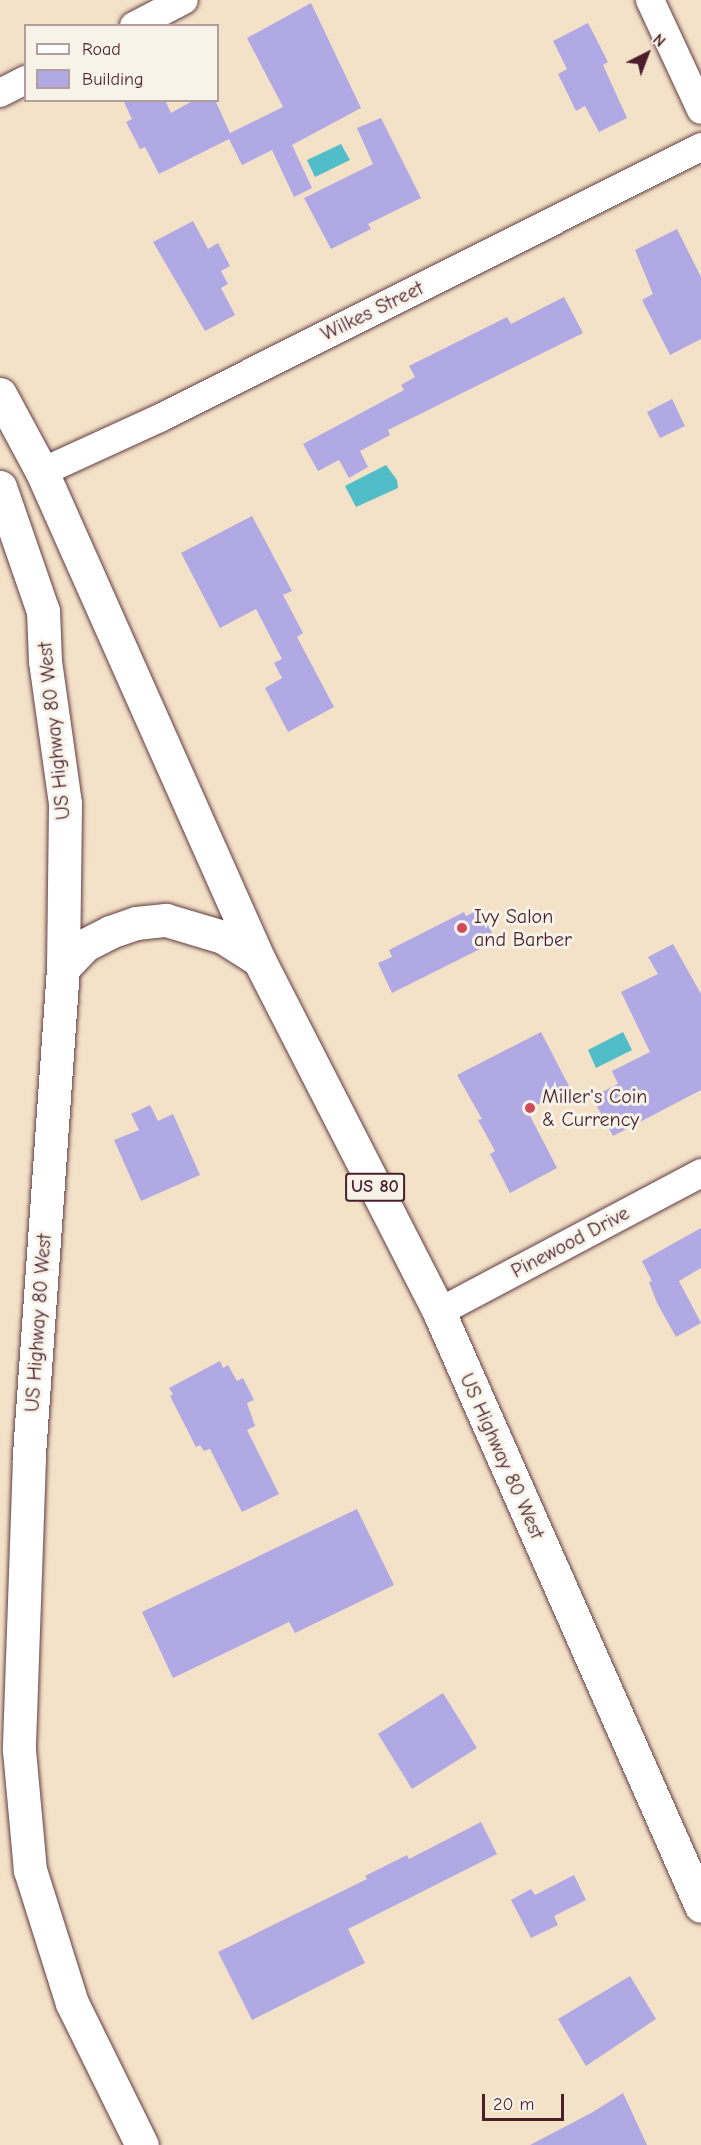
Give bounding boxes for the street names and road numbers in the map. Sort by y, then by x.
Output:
street label: Wilkes Street [317,276,427,346]
street label: US Highway 80 West [33,641,75,821]
road number: US 80 [345,1172,405,1202]
street label: Pinewood Drive [507,1201,633,1283]
street label: US Highway 80 West [20,1233,56,1413]
street label: US Highway 80 West [455,1370,549,1542]

